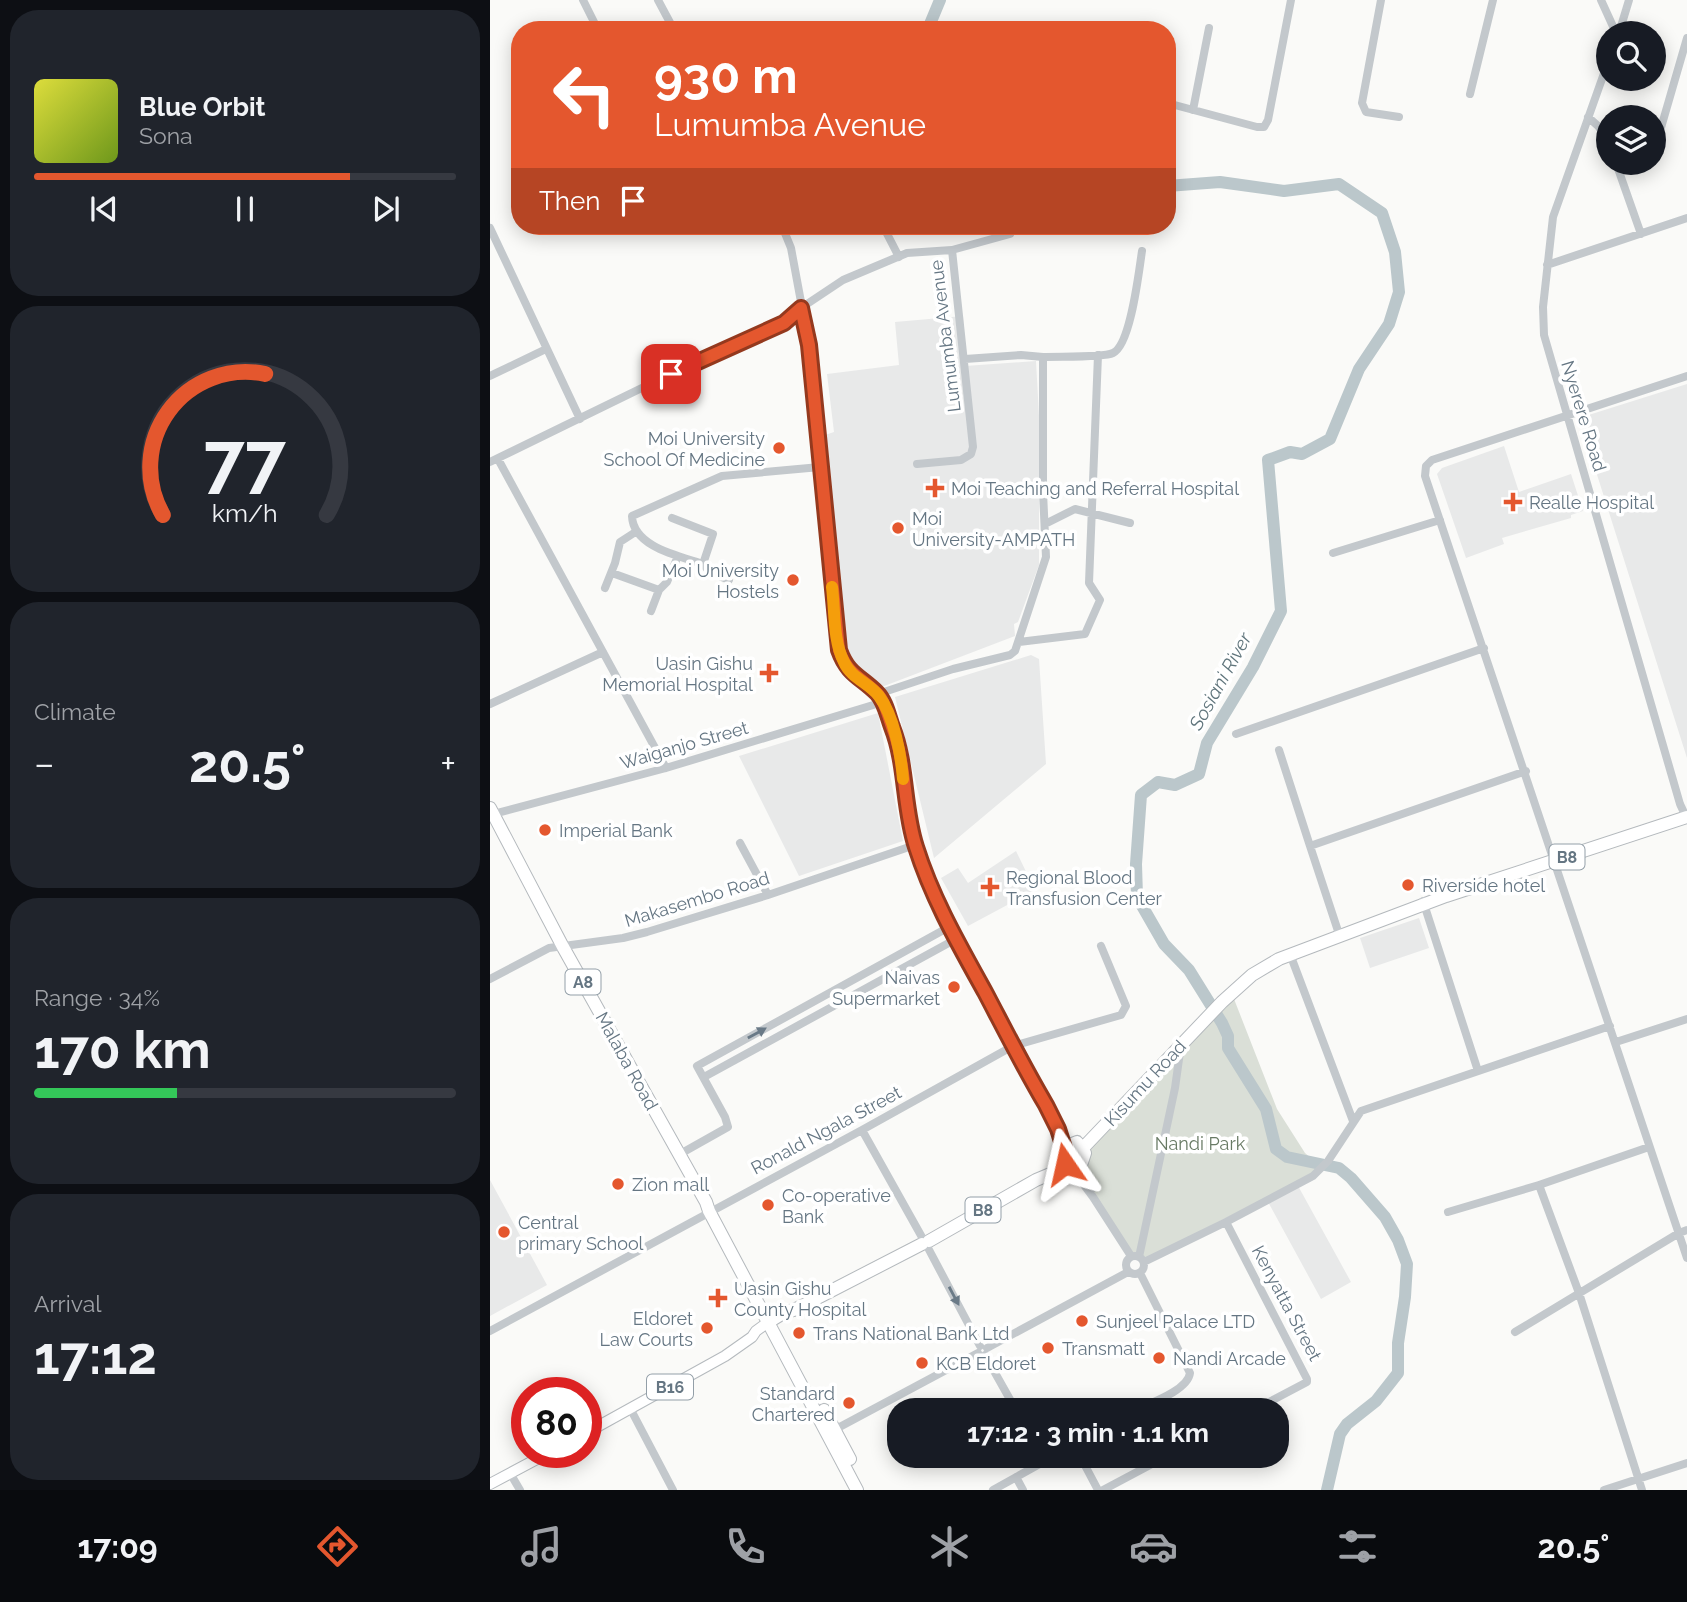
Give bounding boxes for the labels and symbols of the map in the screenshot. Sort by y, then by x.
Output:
street label: Lumumba Avenue [925,258,965,413]
pin [641,344,701,404]
street label: Nyerere Road [1557,358,1611,474]
place label: Moi University School Of Medicine [603,428,765,470]
marker: Moi University School Of Medicine [771,440,787,456]
marker: Moi Teaching and Referral Hospital [925,478,945,498]
place label: Moi Teaching and Referral Hospital [951,478,1239,499]
marker: Realle Hospital [1503,492,1523,512]
place label: Realle Hospital [1529,492,1654,513]
place label: Moi University-AMPATH [912,508,1075,550]
marker: Moi University-AMPATH [890,520,906,536]
place label: Moi University Hostels [662,560,779,602]
marker: Moi University Hostels [785,572,801,588]
water label: Sosiani River [1184,627,1256,734]
place label: Uasin Gishu Memorial Hospital [602,653,753,695]
marker: Uasin Gishu Memorial Hospital [759,663,779,683]
street label: Waiganjo Street [618,717,750,773]
place label: Imperial Bank [559,820,673,841]
marker: Imperial Bank [537,822,553,838]
road number: B8 [1550,844,1584,870]
street label: Makasembo Road [622,867,772,931]
place label: Regional Blood Transfusion Center [1006,867,1162,909]
place label: Riverside hotel [1422,875,1545,896]
marker: Regional Blood Transfusion Center [980,877,1000,897]
marker: Riverside hotel [1400,877,1416,893]
place label: Naivas Supermarket [832,967,940,1009]
road number: A8 [566,970,600,994]
marker: Naivas Supermarket [946,979,962,995]
street label: Malaba Road [591,1008,663,1114]
one-way arrow [747,1027,767,1039]
street label: Kisumu Road [1100,1036,1190,1130]
street label: Ronald Ngala Street [747,1082,905,1178]
position arrow [1028,1127,1102,1201]
park label: Nandi Park [1155,1133,1246,1154]
place label: Zion mall [632,1174,709,1195]
marker: Zion mall [610,1176,626,1192]
place label: Co-operative Bank [782,1185,891,1227]
marker: Co-operative Bank [760,1197,776,1213]
road number: B8 [966,1198,1000,1222]
place label: Central primary School [518,1212,644,1254]
marker: Central primary School [496,1224,512,1240]
street label: Kenyatta Street [1248,1242,1326,1364]
place label: Uasin Gishu County Hospital [734,1278,866,1320]
one-way arrow [948,1286,959,1306]
marker: Uasin Gishu County Hospital [708,1288,728,1308]
place label: Eldoret Law Courts [599,1308,693,1350]
place label: Sunjeel Palace LTD [1096,1311,1255,1332]
marker: Sunjeel Palace LTD [1074,1313,1090,1329]
marker: Eldoret Law Courts [699,1320,715,1336]
place label: Trans National Bank Ltd [813,1323,1010,1344]
marker: Trans National Bank Ltd [791,1325,807,1341]
place label: Transmatt [1062,1338,1145,1359]
marker: Transmatt [1040,1340,1056,1356]
place label: Nandi Arcade [1173,1348,1286,1369]
marker: Nandi Arcade [1151,1350,1167,1366]
place label: KCB Eldoret [936,1353,1036,1374]
marker: KCB Eldoret [914,1355,930,1371]
road number: B16 [647,1374,693,1400]
speed limit sign: 80 [511,1377,602,1468]
place label: Standard Chartered [752,1383,835,1425]
marker: Standard Chartered [841,1395,857,1411]

